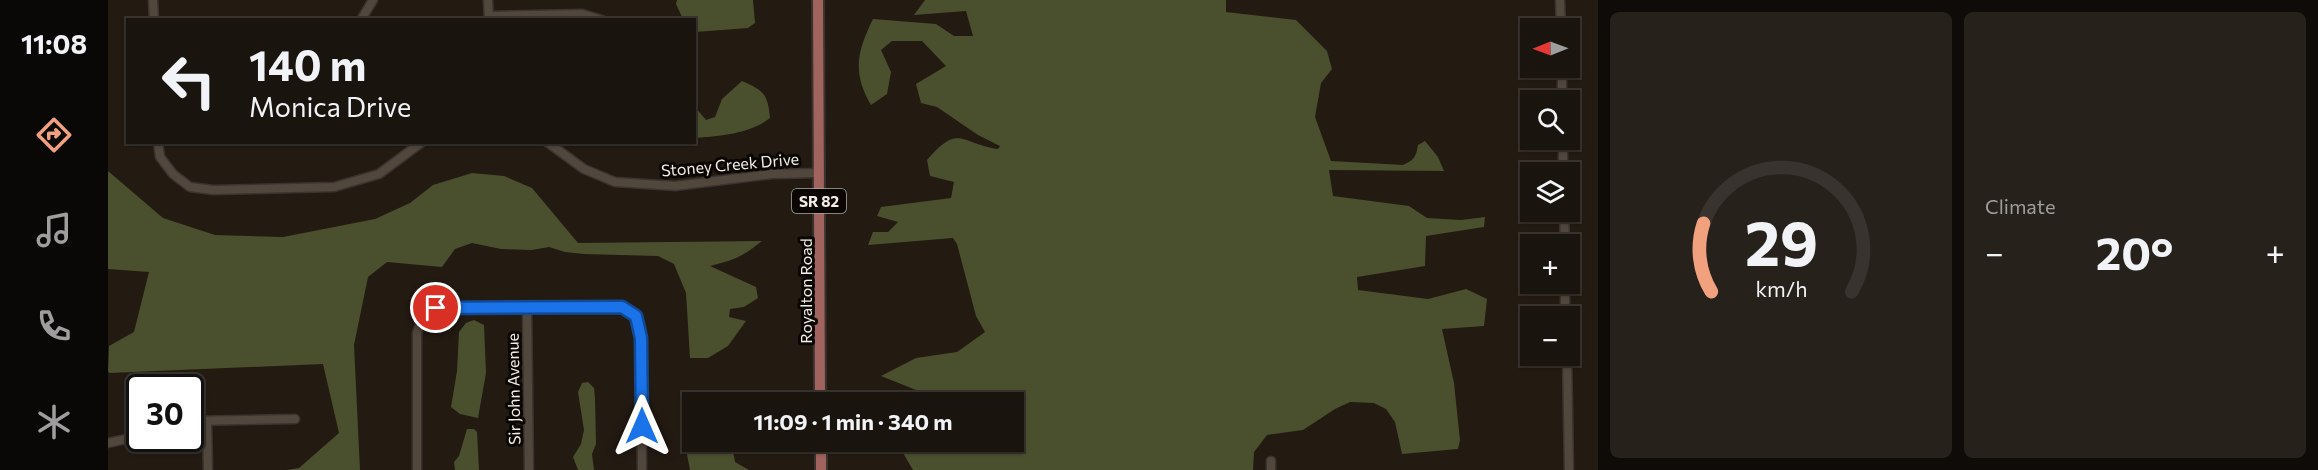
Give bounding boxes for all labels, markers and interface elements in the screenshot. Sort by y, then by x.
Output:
north arrow [1520,18,1580,78]
map controls [1520,18,1580,366]
text: 11:08 [21,27,87,60]
text: 140 m [249,38,366,90]
icon: left [150,42,228,120]
text: Monica Drive [249,90,411,123]
button: search [1520,90,1580,150]
icon: directions [33,114,75,156]
street label: Stoney Creek Drive [660,149,800,179]
button: layers [1520,162,1580,222]
road number: SR 82 [792,189,846,213]
text: Climate [1985,194,2055,218]
text: 29 [1744,203,1818,279]
icon: music [33,209,75,251]
text: 20° [2096,224,2174,279]
text: − [1985,231,2004,272]
text: + [2266,231,2285,272]
button: + [1520,234,1580,294]
street label: Royalton Road [796,238,815,344]
text: km/h [1755,275,1807,301]
pin [410,282,461,333]
icon: arrive [419,291,452,324]
icon: phone [33,305,75,347]
button: − [1520,306,1580,366]
street label: Sir John Avenue [503,333,523,445]
speed limit sign: 30 [126,374,204,452]
position arrow [610,394,674,458]
icon: climate [33,401,75,443]
text: 11:09 · 1 min · 340 m [754,408,952,435]

